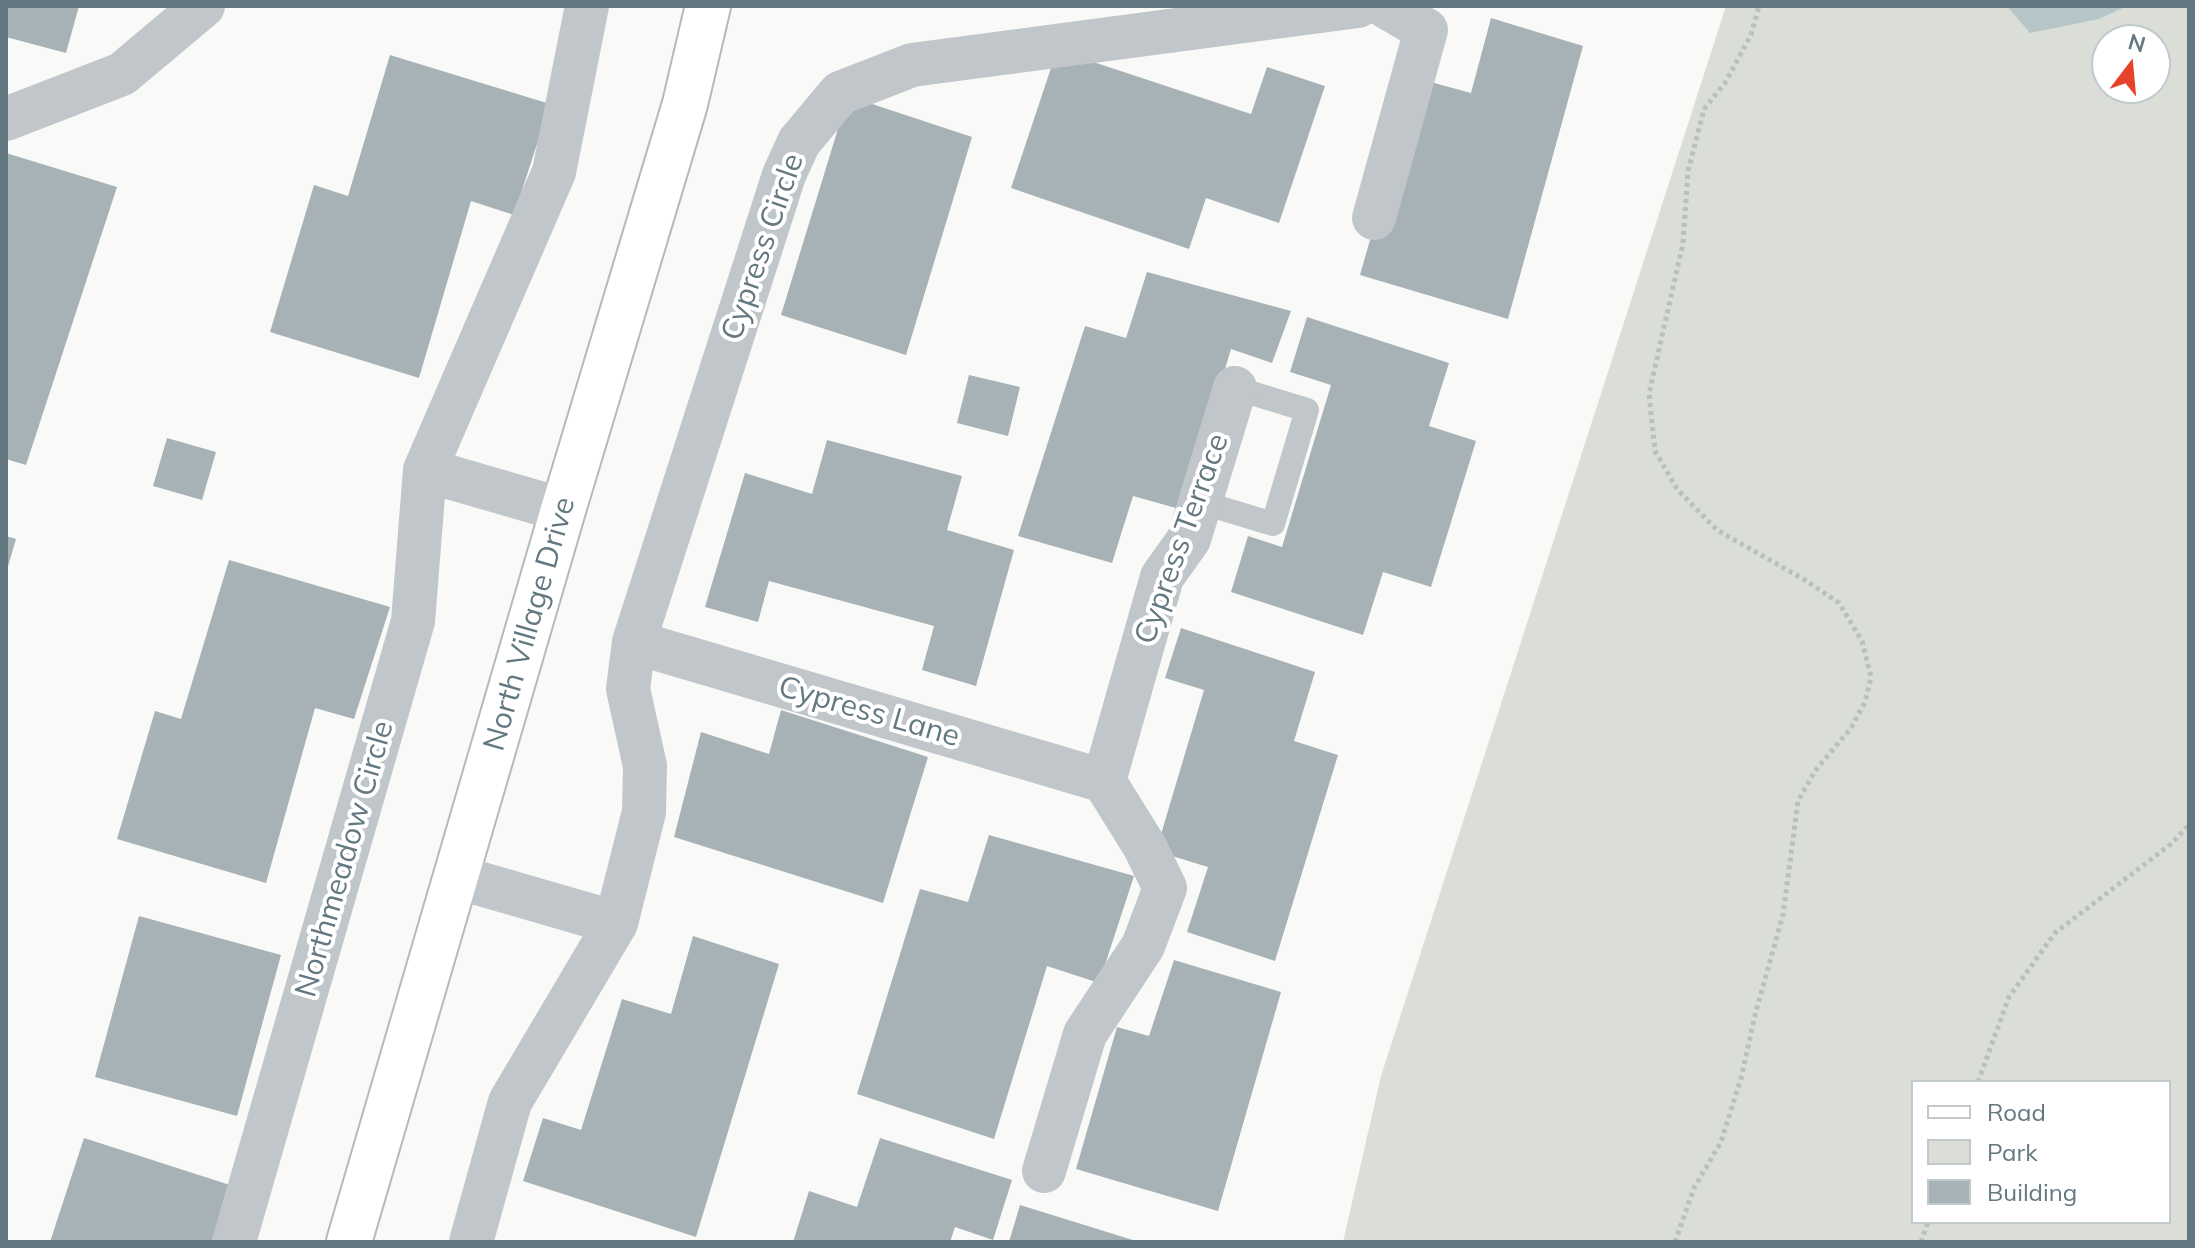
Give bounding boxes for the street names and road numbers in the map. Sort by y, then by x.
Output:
street label: Cypress Circle [714,149,812,345]
street label: Cypress Terrace [1127,429,1237,649]
street label: North Village Drive [477,493,583,755]
street label: Cypress Lane [774,669,964,755]
street label: Northmeadow Circle [288,717,402,1001]

